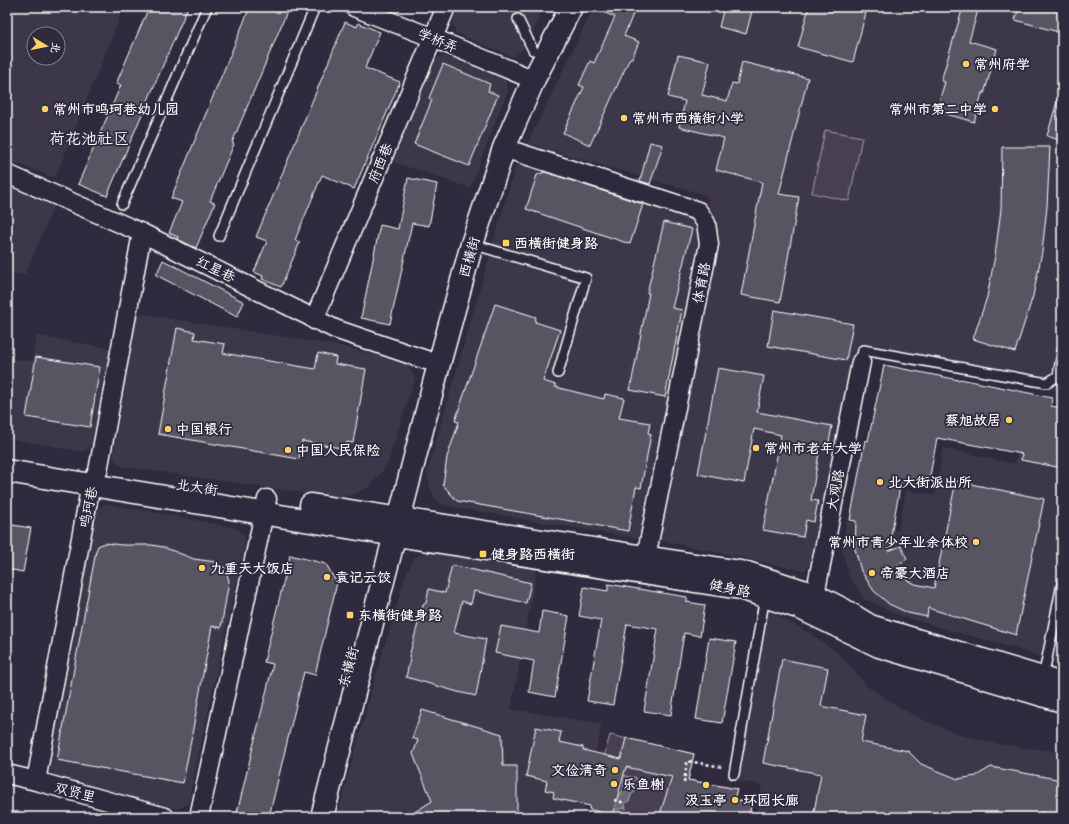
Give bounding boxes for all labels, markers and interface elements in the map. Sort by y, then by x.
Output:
street label: 学桥弄 [414,25,460,59]
north arrow [26,26,66,66]
text: 北 [45,41,63,54]
place label: 常州府学 [974,56,1030,76]
marker: 常州府学 [961,59,971,69]
place label: 常州市鸣珂巷幼儿园 [53,101,179,121]
place label: 常州市第二中学 [889,101,987,121]
marker: 常州市鸣珂巷幼儿园 [40,104,50,114]
marker: 常州市第二中学 [990,104,1000,114]
place label: 常州市西横街小学 [632,110,744,130]
marker: 常州市西横街小学 [619,113,629,123]
district label: 荷花池社区 [49,129,129,152]
street label: 府西巷 [364,140,400,187]
street label: 西横街 [456,235,486,280]
place label: 西横街健身路 [514,235,598,255]
marker: 西横街健身路 [501,238,511,248]
street label: 红星巷 [192,253,239,289]
street label: 体育路 [689,261,717,306]
place label: 蔡旭故居 [945,412,1001,432]
marker: 蔡旭故居 [1004,415,1014,425]
place label: 中国银行 [176,421,232,441]
marker: 中国银行 [163,424,173,434]
place label: 常州市老年大学 [764,440,862,460]
place label: 中国人民保险 [296,442,380,462]
marker: 常州市老年大学 [751,443,761,453]
marker: 中国人民保险 [283,445,293,455]
street label: 大观路 [823,468,851,513]
place label: 北大街派出所 [888,474,972,494]
street label: 北大街 [174,476,219,502]
marker: 北大街派出所 [875,477,885,487]
street label: 鸣珂巷 [76,484,104,530]
place label: 常州市青少年业余体校 [828,534,968,554]
marker: 常州市青少年业余体校 [971,537,981,547]
place label: 健身路西横街 [491,546,575,566]
marker: 健身路西横街 [478,549,488,559]
place label: 九重天大饭店 [210,560,294,580]
marker: 九重天大饭店 [197,563,207,573]
place label: 帝豪大酒店 [880,565,950,585]
marker: 帝豪大酒店 [867,568,877,578]
place label: 袁记云饺 [335,569,391,589]
marker: 袁记云饺 [322,572,332,582]
street label: 健身路 [707,576,752,604]
place label: 东横街健身路 [358,607,442,627]
marker: 东横街健身路 [345,610,355,620]
street label: 东横街 [335,645,365,690]
place label: 文俭清奇 [551,762,607,782]
marker: 文俭清奇 [610,765,620,775]
place label: 乐鱼榭 [622,776,665,796]
street label: 双贤里 [52,779,97,809]
marker: 乐鱼榭 [609,779,619,789]
marker: 汲玉亭 [701,780,711,790]
place label: 汲玉亭 [685,792,727,812]
place label: 环园长廊 [743,792,799,812]
marker: 环园长廊 [730,795,740,805]

